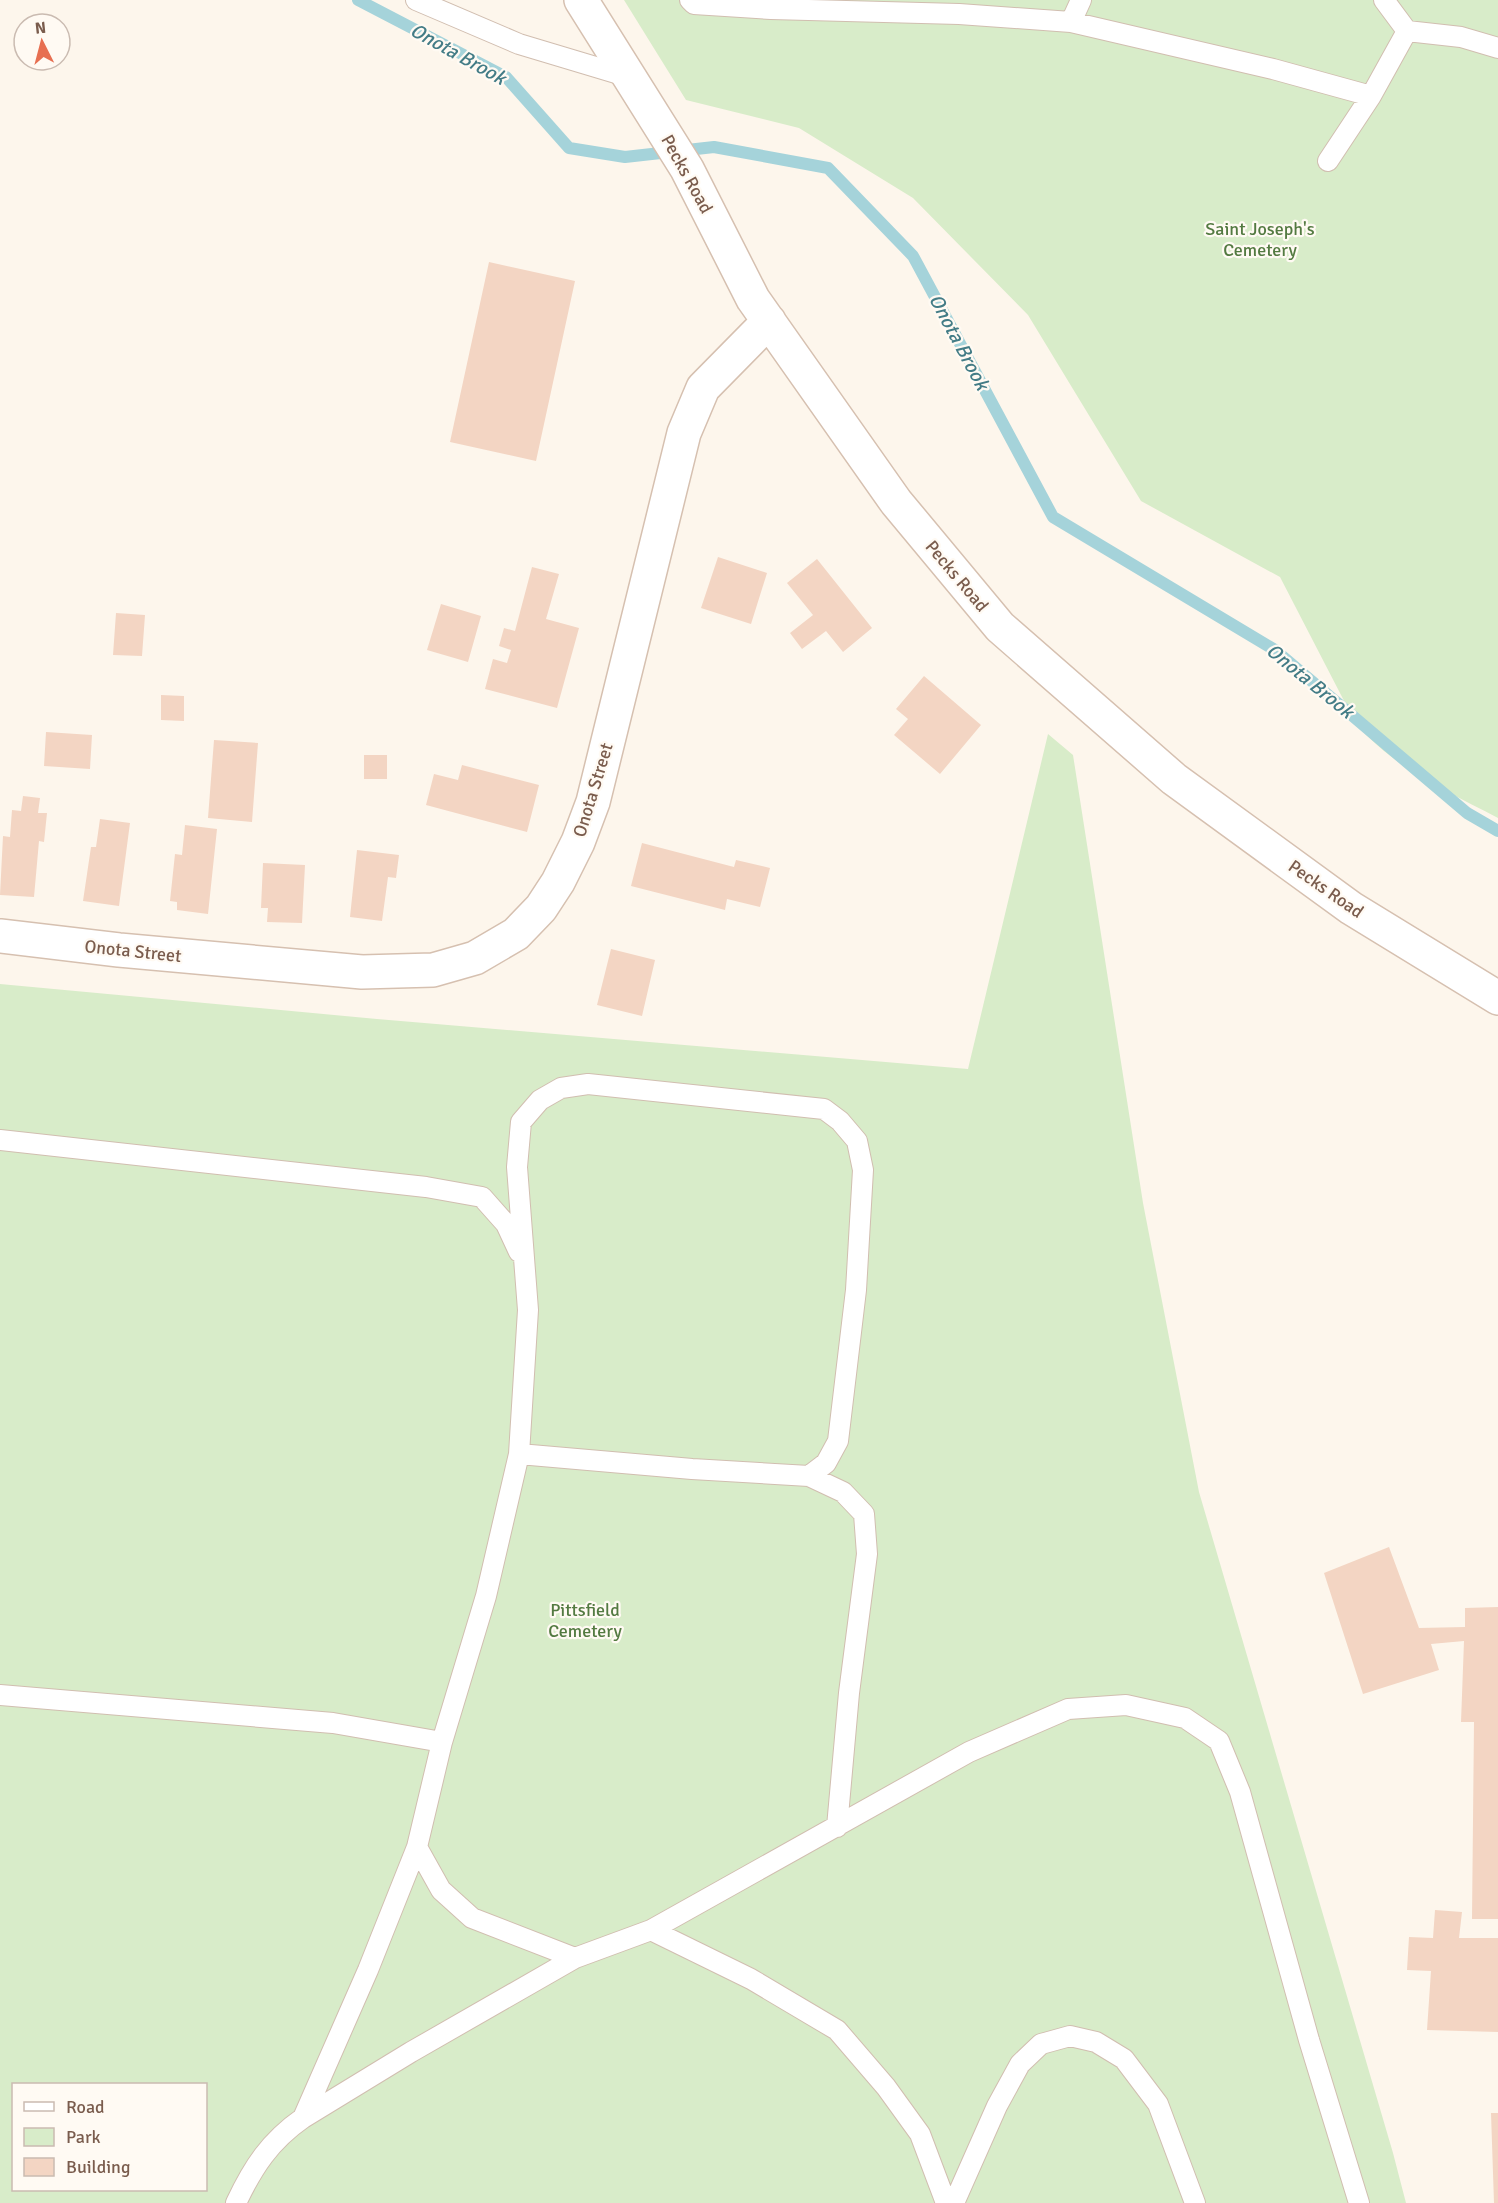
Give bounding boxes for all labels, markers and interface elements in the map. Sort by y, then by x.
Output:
north arrow [12,12,72,72]
text: N [34,18,47,39]
water label: Onota Brook [406,18,512,91]
street label: Pecks Road [656,131,718,217]
park label: Saint Joseph's Cemetery [1205,218,1315,261]
water label: Onota Brook [923,290,996,396]
street label: Pecks Road [921,536,993,616]
water label: Onota Brook [1261,638,1360,725]
street label: Onota Street [568,740,618,840]
street label: Pecks Road [1284,855,1368,923]
street label: Onota Street [84,935,182,967]
park label: Pittsfield Cemetery [548,1599,622,1642]
legend [12,2083,207,2191]
text: Road [66,2096,105,2118]
text: Park [66,2126,101,2148]
text: Building [66,2156,130,2178]

